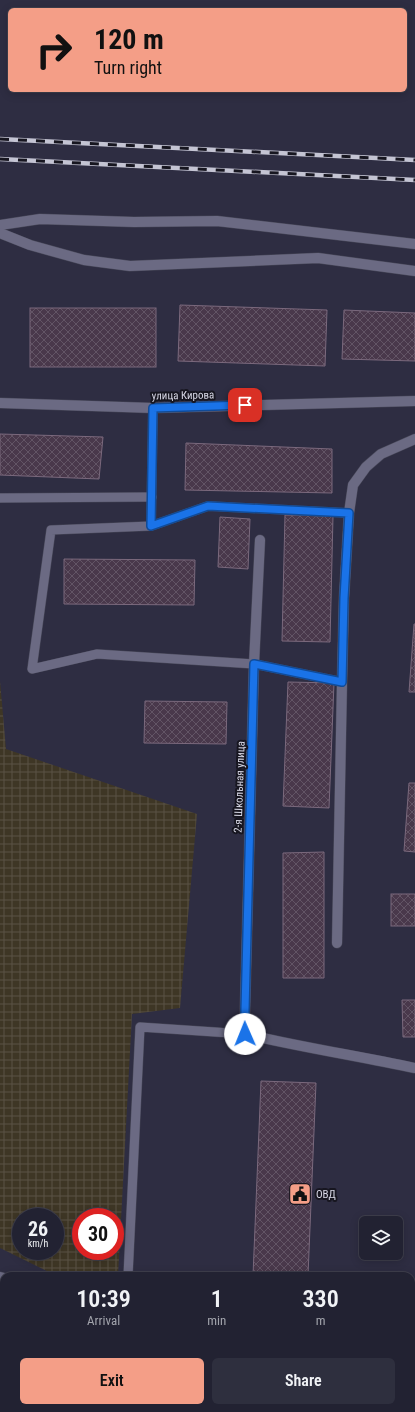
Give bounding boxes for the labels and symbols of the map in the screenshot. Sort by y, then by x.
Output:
street label: улица Кирова [152,388,214,403]
pin [228,388,262,422]
street label: 2-я Школьная улица [231,741,248,833]
position arrow [224,1013,266,1055]
public building icon: ОВД [287,1181,313,1207]
place label: ОВД [316,1188,336,1201]
speed limit sign: 30 [72,1208,124,1260]

